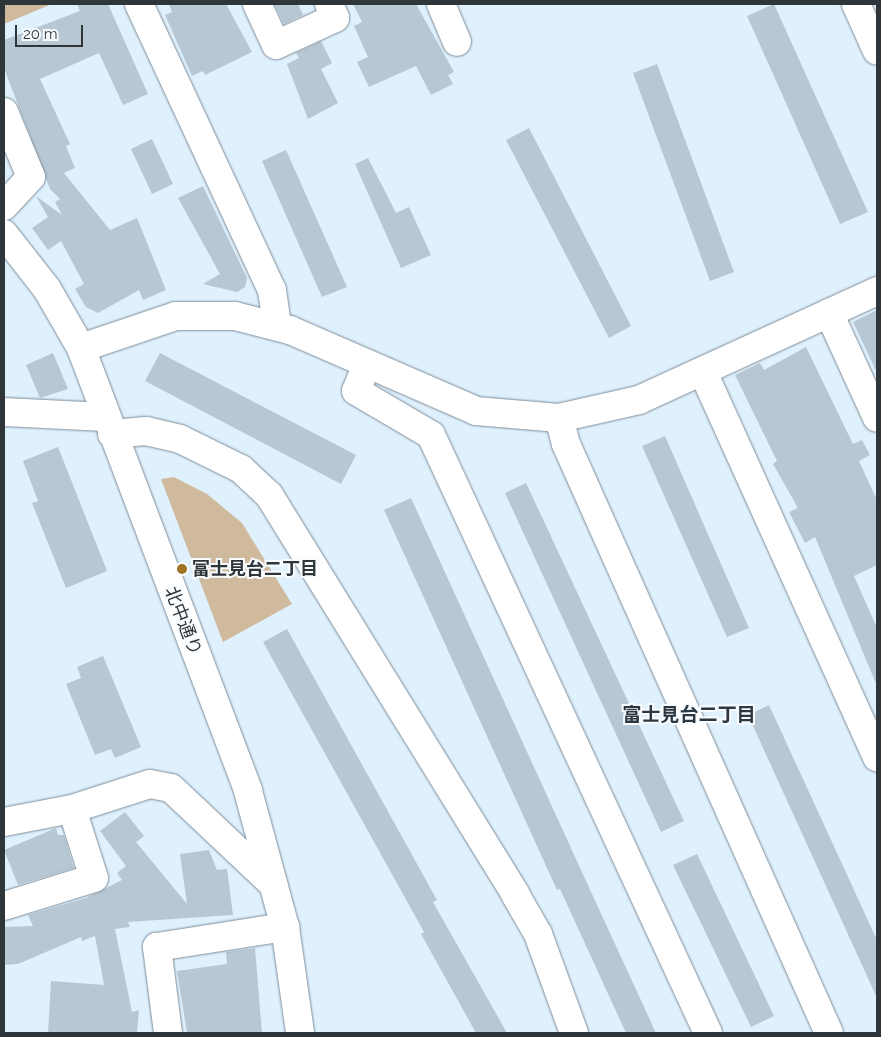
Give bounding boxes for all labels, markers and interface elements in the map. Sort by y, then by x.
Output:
scale bar [18,15,85,47]
text: 20 m [23,25,58,43]
place label: 富士見台二丁目 [192,558,318,580]
marker: 富士見台二丁目 [176,563,188,575]
street label: 北中通り [160,584,206,658]
district label: 富士見台二丁目 [623,704,755,726]

